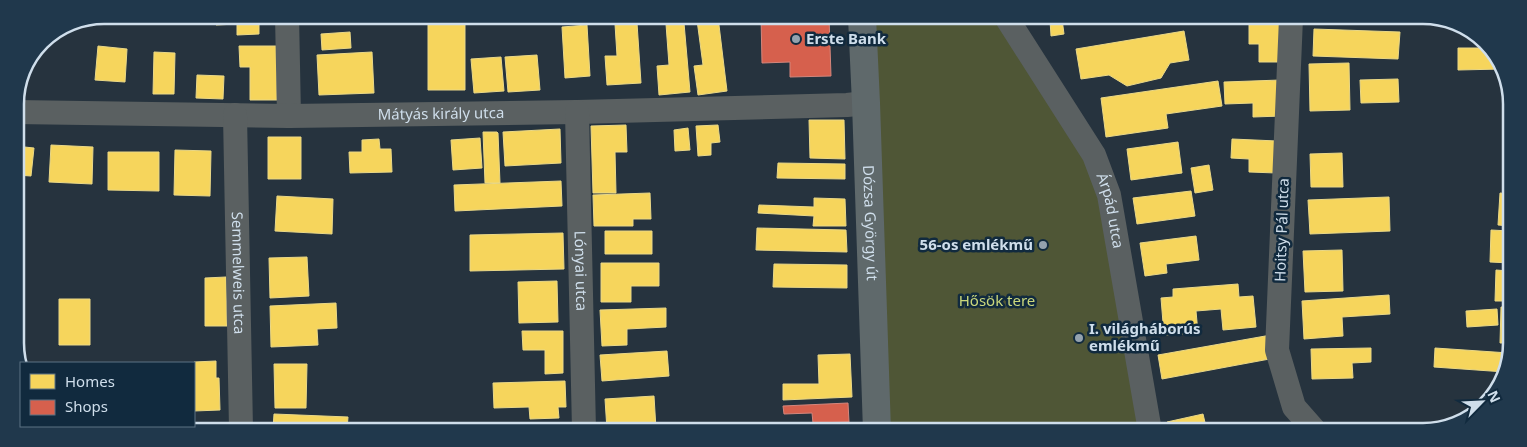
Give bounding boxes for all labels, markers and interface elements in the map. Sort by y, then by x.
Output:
place label: Erste Bank [806,28,887,48]
marker: Erste Bank [790,33,802,45]
street label: Mátyás király utca [378,102,504,124]
street label: Dózsa György út [859,165,883,282]
street label: Árpád utca [1093,170,1129,250]
street label: Hoitsy Pál utca [1269,178,1293,282]
street label: Semmelweis utca [228,211,250,334]
street label: Lónyai utca [571,231,592,311]
place label: 56-os emlékmű [920,234,1033,254]
marker: 56-os emlékmű [1037,239,1049,251]
park label: Hősök tere [959,290,1035,310]
place label: I. világháborús emlékmű [1089,318,1201,355]
marker: I. világháborús emlékmű [1073,332,1085,344]
legend [20,362,195,427]
text: Homes [65,371,115,391]
north arrow [1457,377,1507,427]
text: N [1483,387,1505,406]
text: Shops [65,396,108,416]

